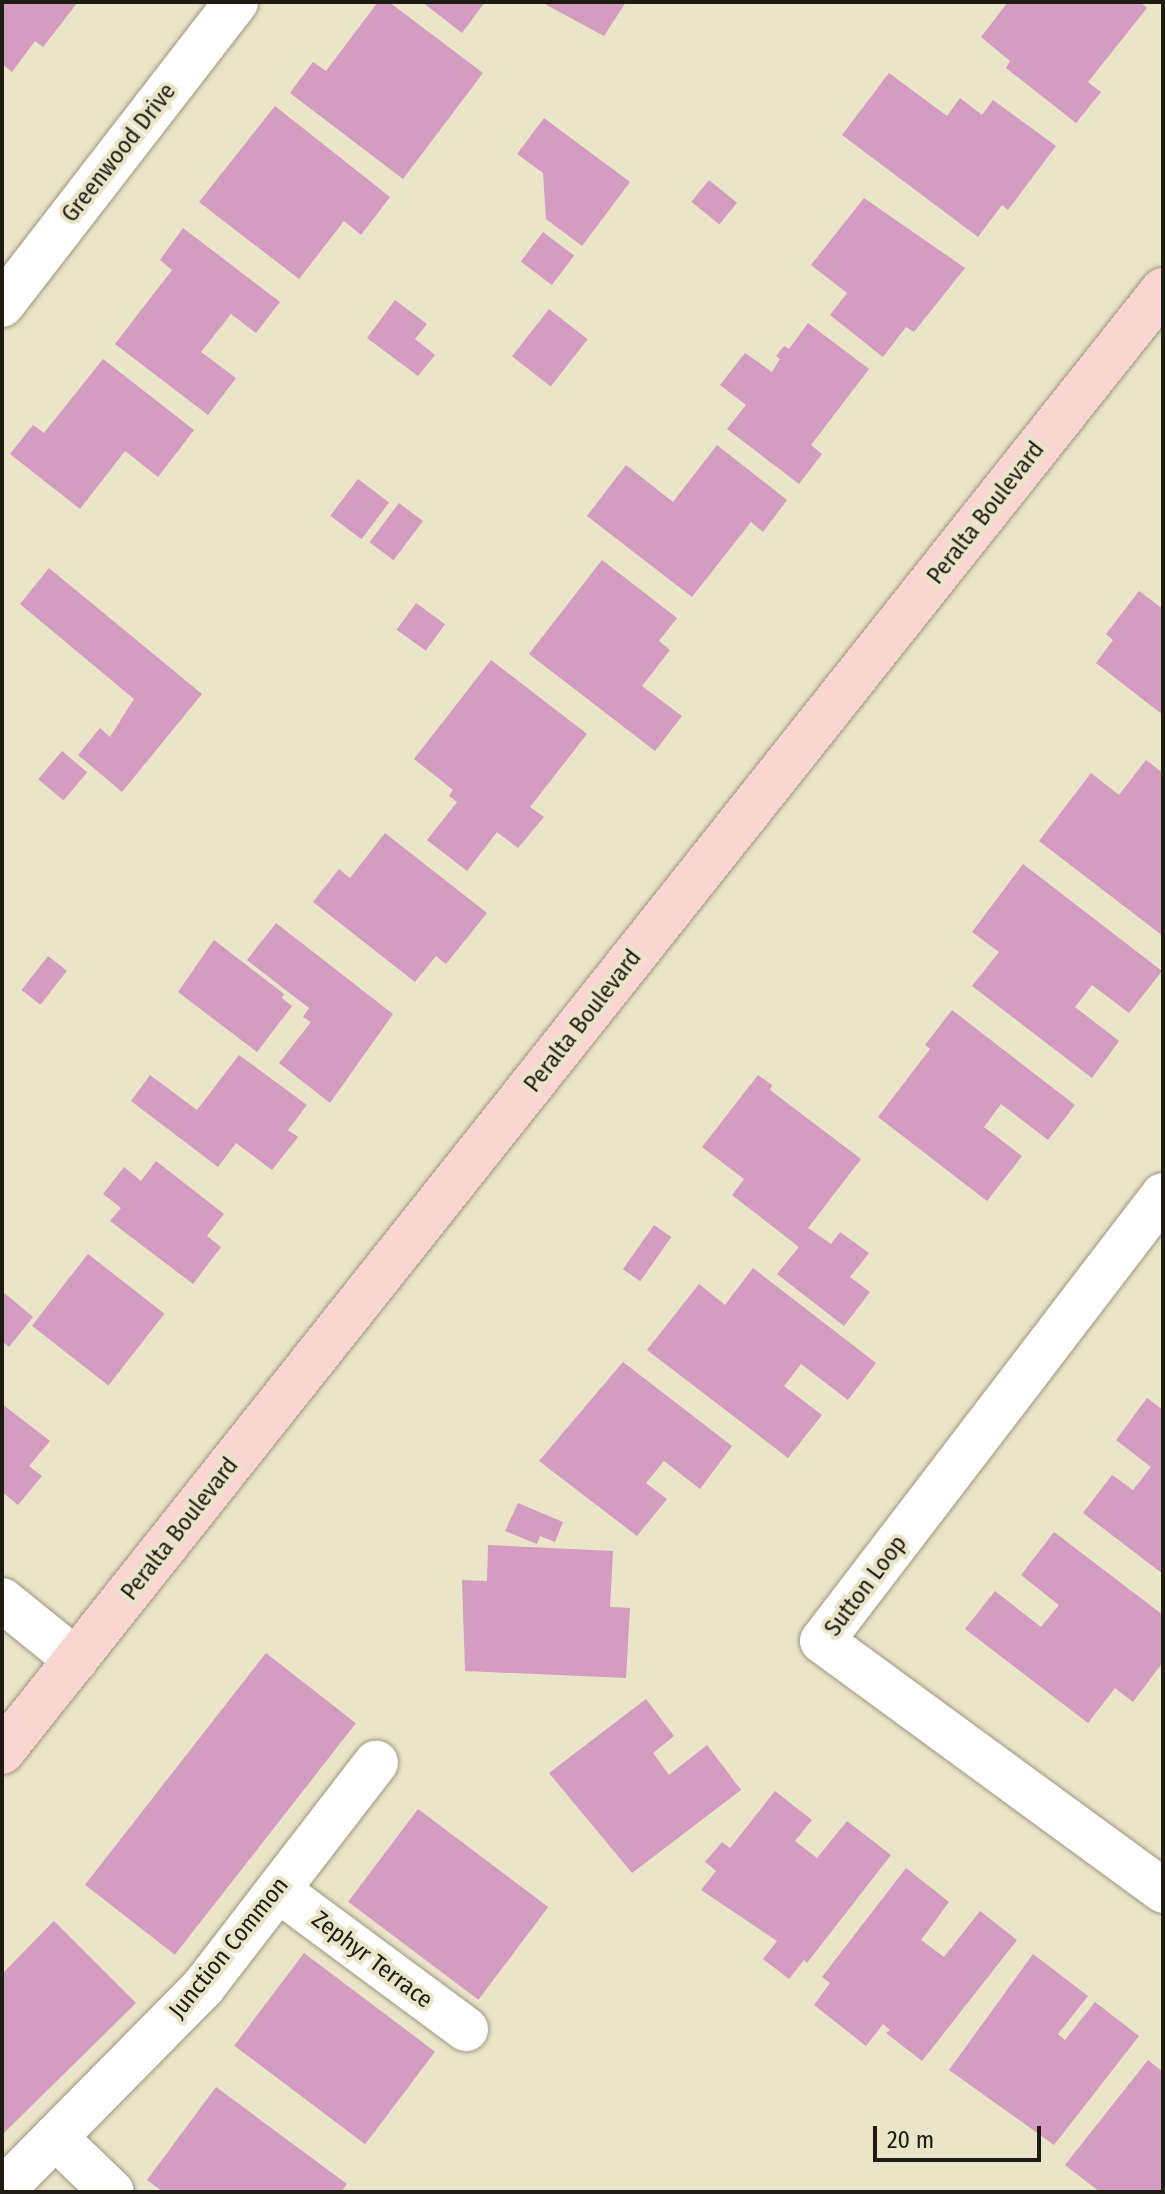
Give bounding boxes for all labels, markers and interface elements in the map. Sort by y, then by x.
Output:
street label: Greenwood Drive [56,78,182,228]
street label: Peralta Boulevard [921,436,1051,590]
street label: Peralta Boulevard [518,944,648,1098]
street label: Peralta Boulevard [115,1452,245,1606]
street label: Sutton Loop [819,1530,913,1642]
street label: Junction Common [163,1872,295,2024]
street label: Zephyr Terrace [306,1905,438,2015]
scale bar [877,2110,1045,2160]
text: 20 m [887,2126,934,2154]

